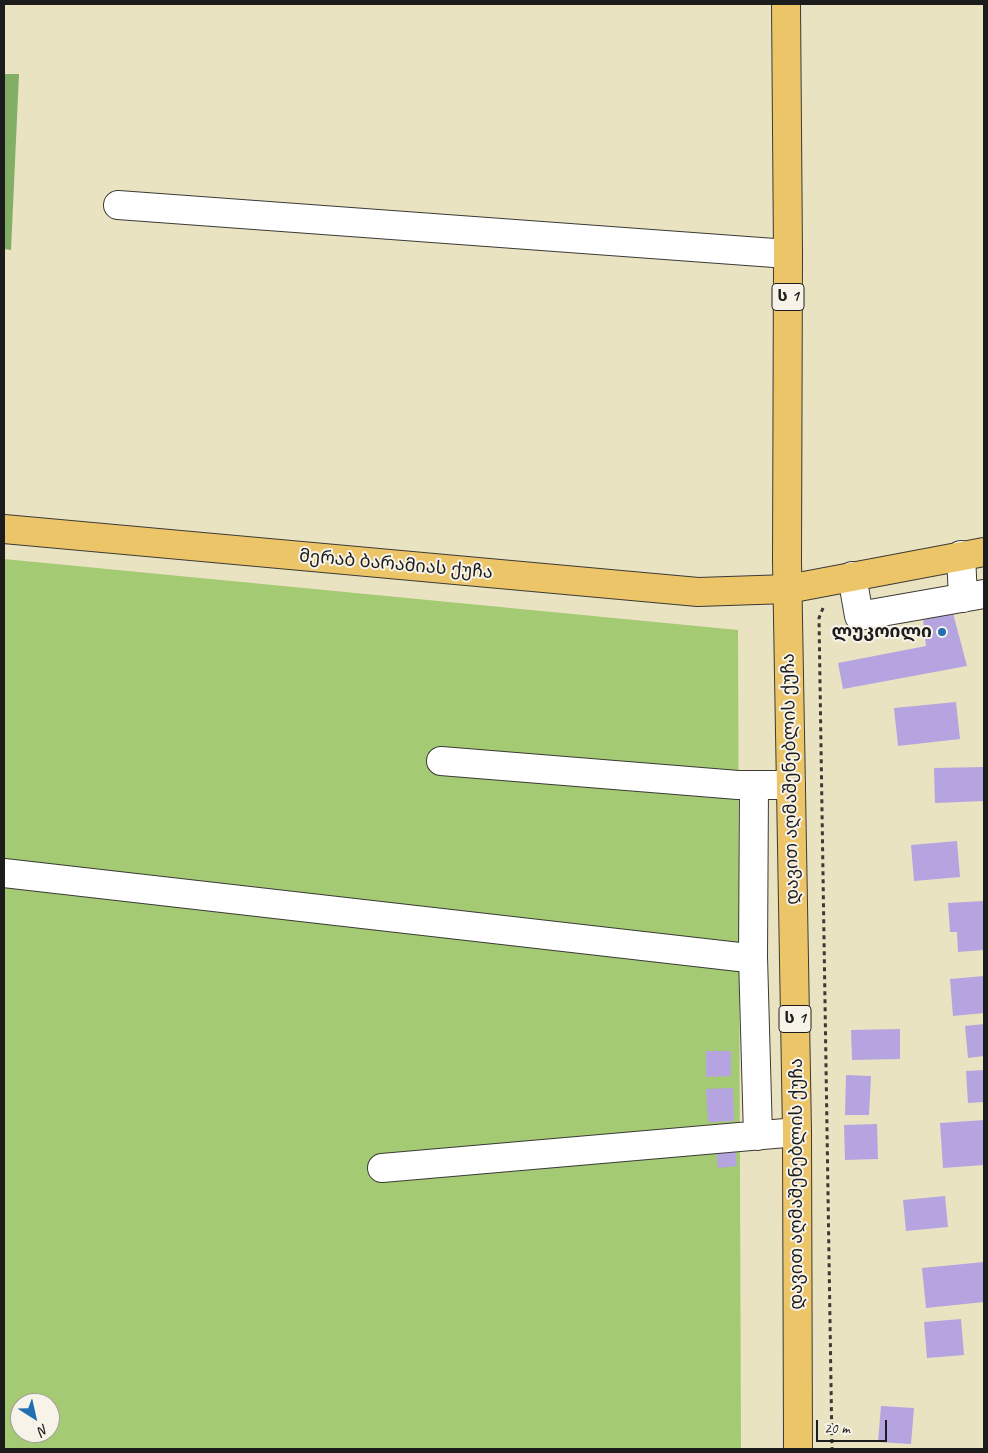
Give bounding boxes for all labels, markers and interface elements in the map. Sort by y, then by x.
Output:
road number: ს 1 [772,284,804,310]
street label: მერაბ ბარამიას ქუჩა [298,546,494,584]
place label: ლუკოილი [832,621,932,643]
marker: ლუკოილი [936,626,948,638]
street label: დავით აღმაშენებლის ქუჩა [778,653,804,905]
road number: ს 1 [779,1006,811,1032]
street label: დავით აღმაშენებლის ქუჩა [786,1058,808,1310]
north arrow [10,1393,60,1443]
scale bar [818,1410,889,1442]
text: 20 m [824,1419,850,1438]
text: N [35,1420,52,1439]

